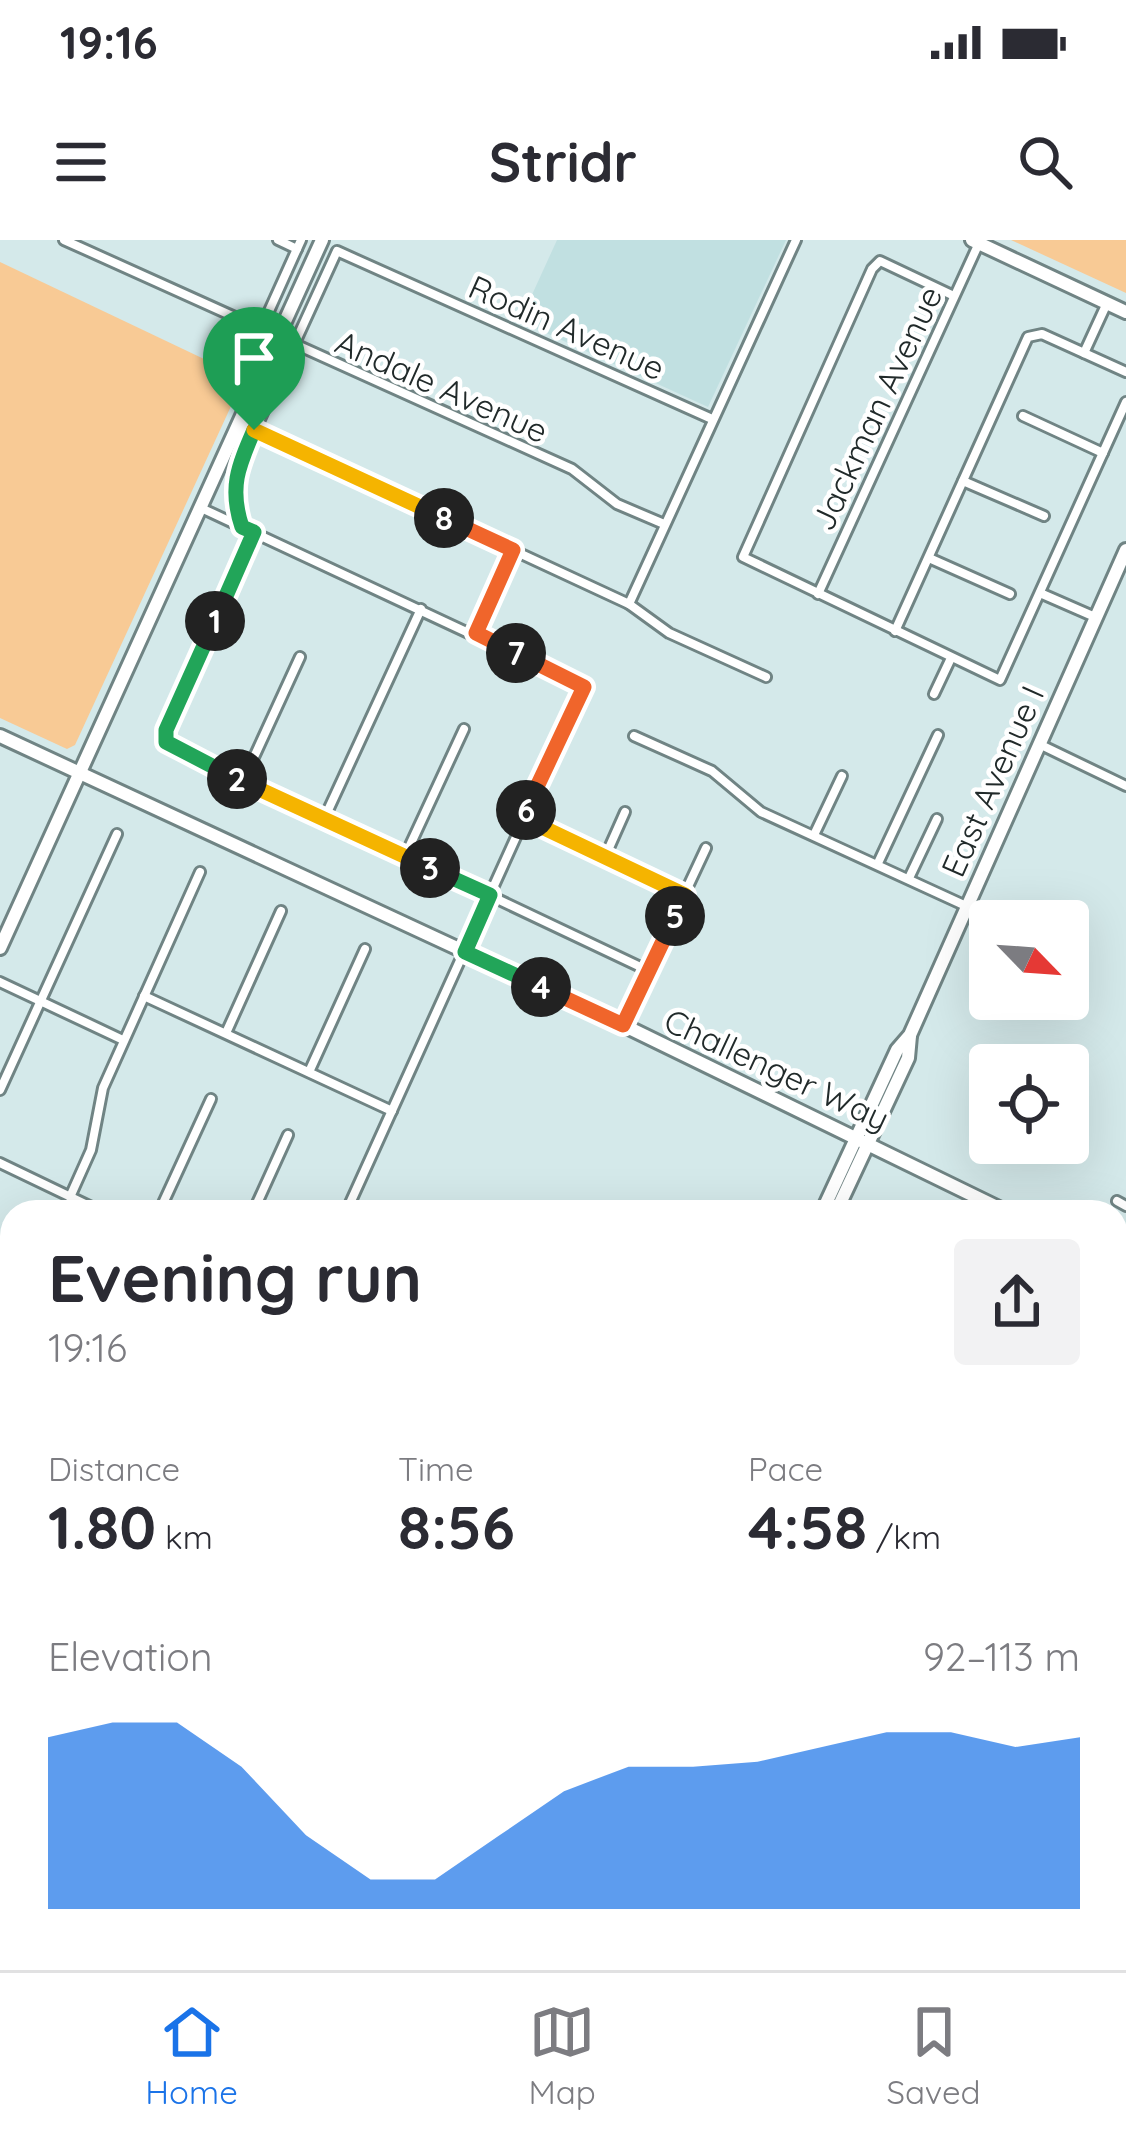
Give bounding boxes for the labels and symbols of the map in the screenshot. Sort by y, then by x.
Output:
street label: Rodin Avenue [463,266,671,388]
street label: Jackman Avenue [801,279,951,537]
pin [203,307,305,430]
street label: Andale Avenue [329,321,555,451]
pin: 8 [414,488,474,548]
pin: 1 [185,591,245,651]
pin: 7 [486,623,546,683]
street label: East Avenue I [932,679,1052,883]
pin: 2 [207,749,267,809]
pin: 6 [496,780,556,840]
pin: 3 [400,838,460,898]
pin: 5 [645,886,705,946]
north arrow [969,900,1089,1020]
pin: 4 [511,957,571,1017]
street label: Challenger Way [658,999,896,1139]

